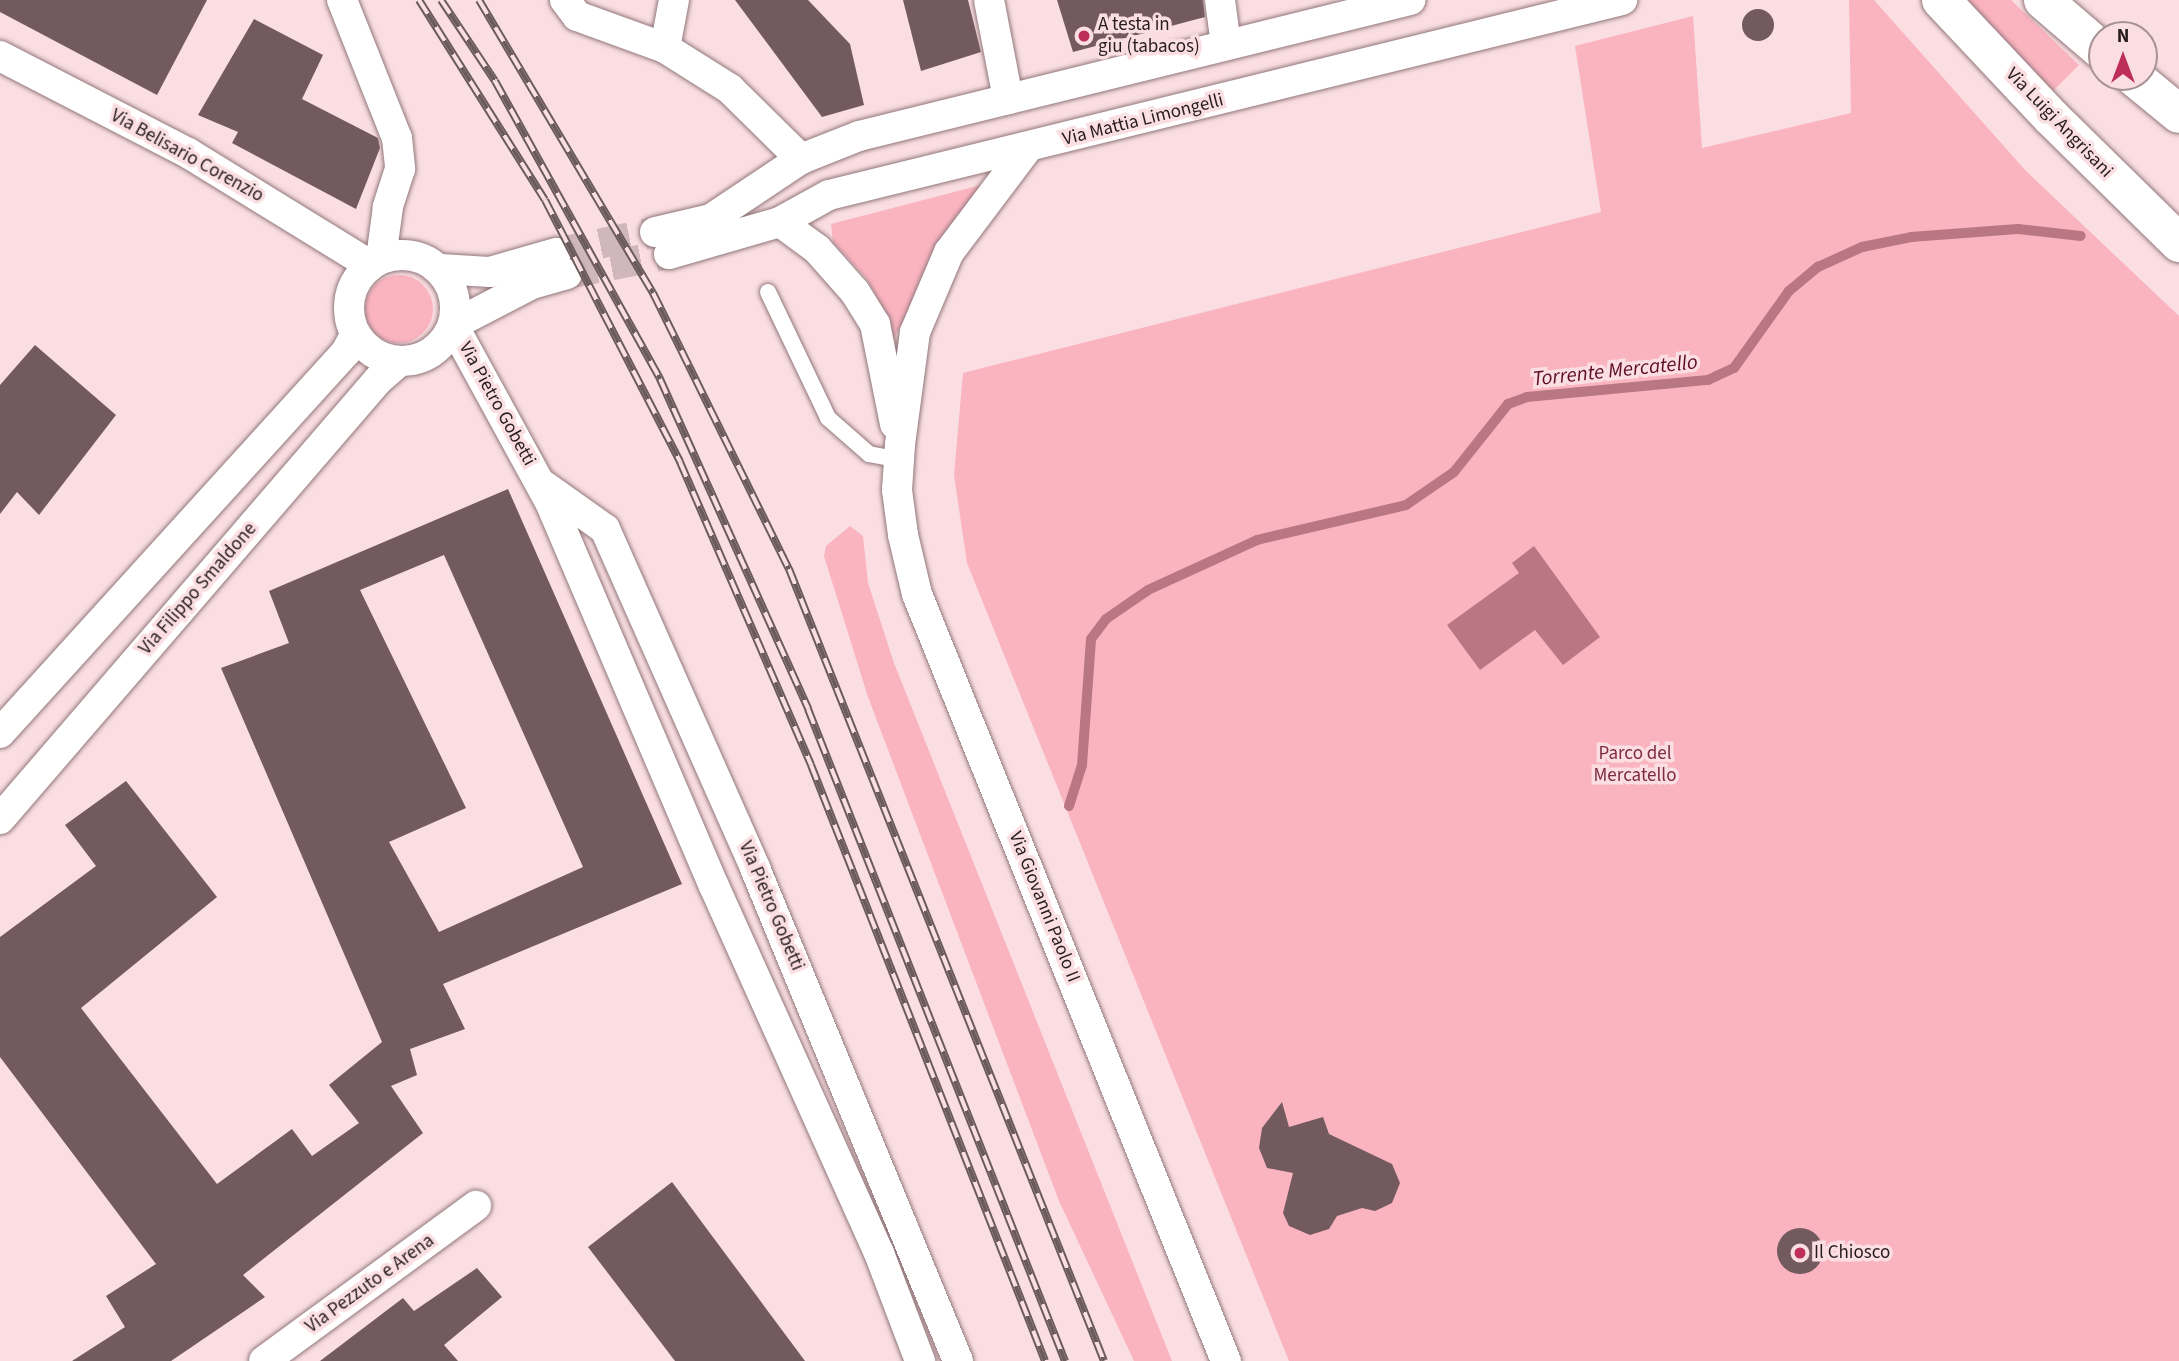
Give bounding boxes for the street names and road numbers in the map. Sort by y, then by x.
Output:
street label: Via Luigi Angrisani [2001,63,2117,183]
street label: Via Mattia Limongelli [1060,89,1226,151]
street label: Via Belisario Corenzio [107,105,267,207]
street label: Via Pietro Gobetti [453,338,541,470]
street label: Via Filippo Smaldone [134,518,262,660]
street label: Via Giovanni Paolo II [1003,828,1085,986]
street label: Via Pietro Gobetti [733,838,809,974]
street label: Via Pezzuto e Arena [301,1230,439,1338]

